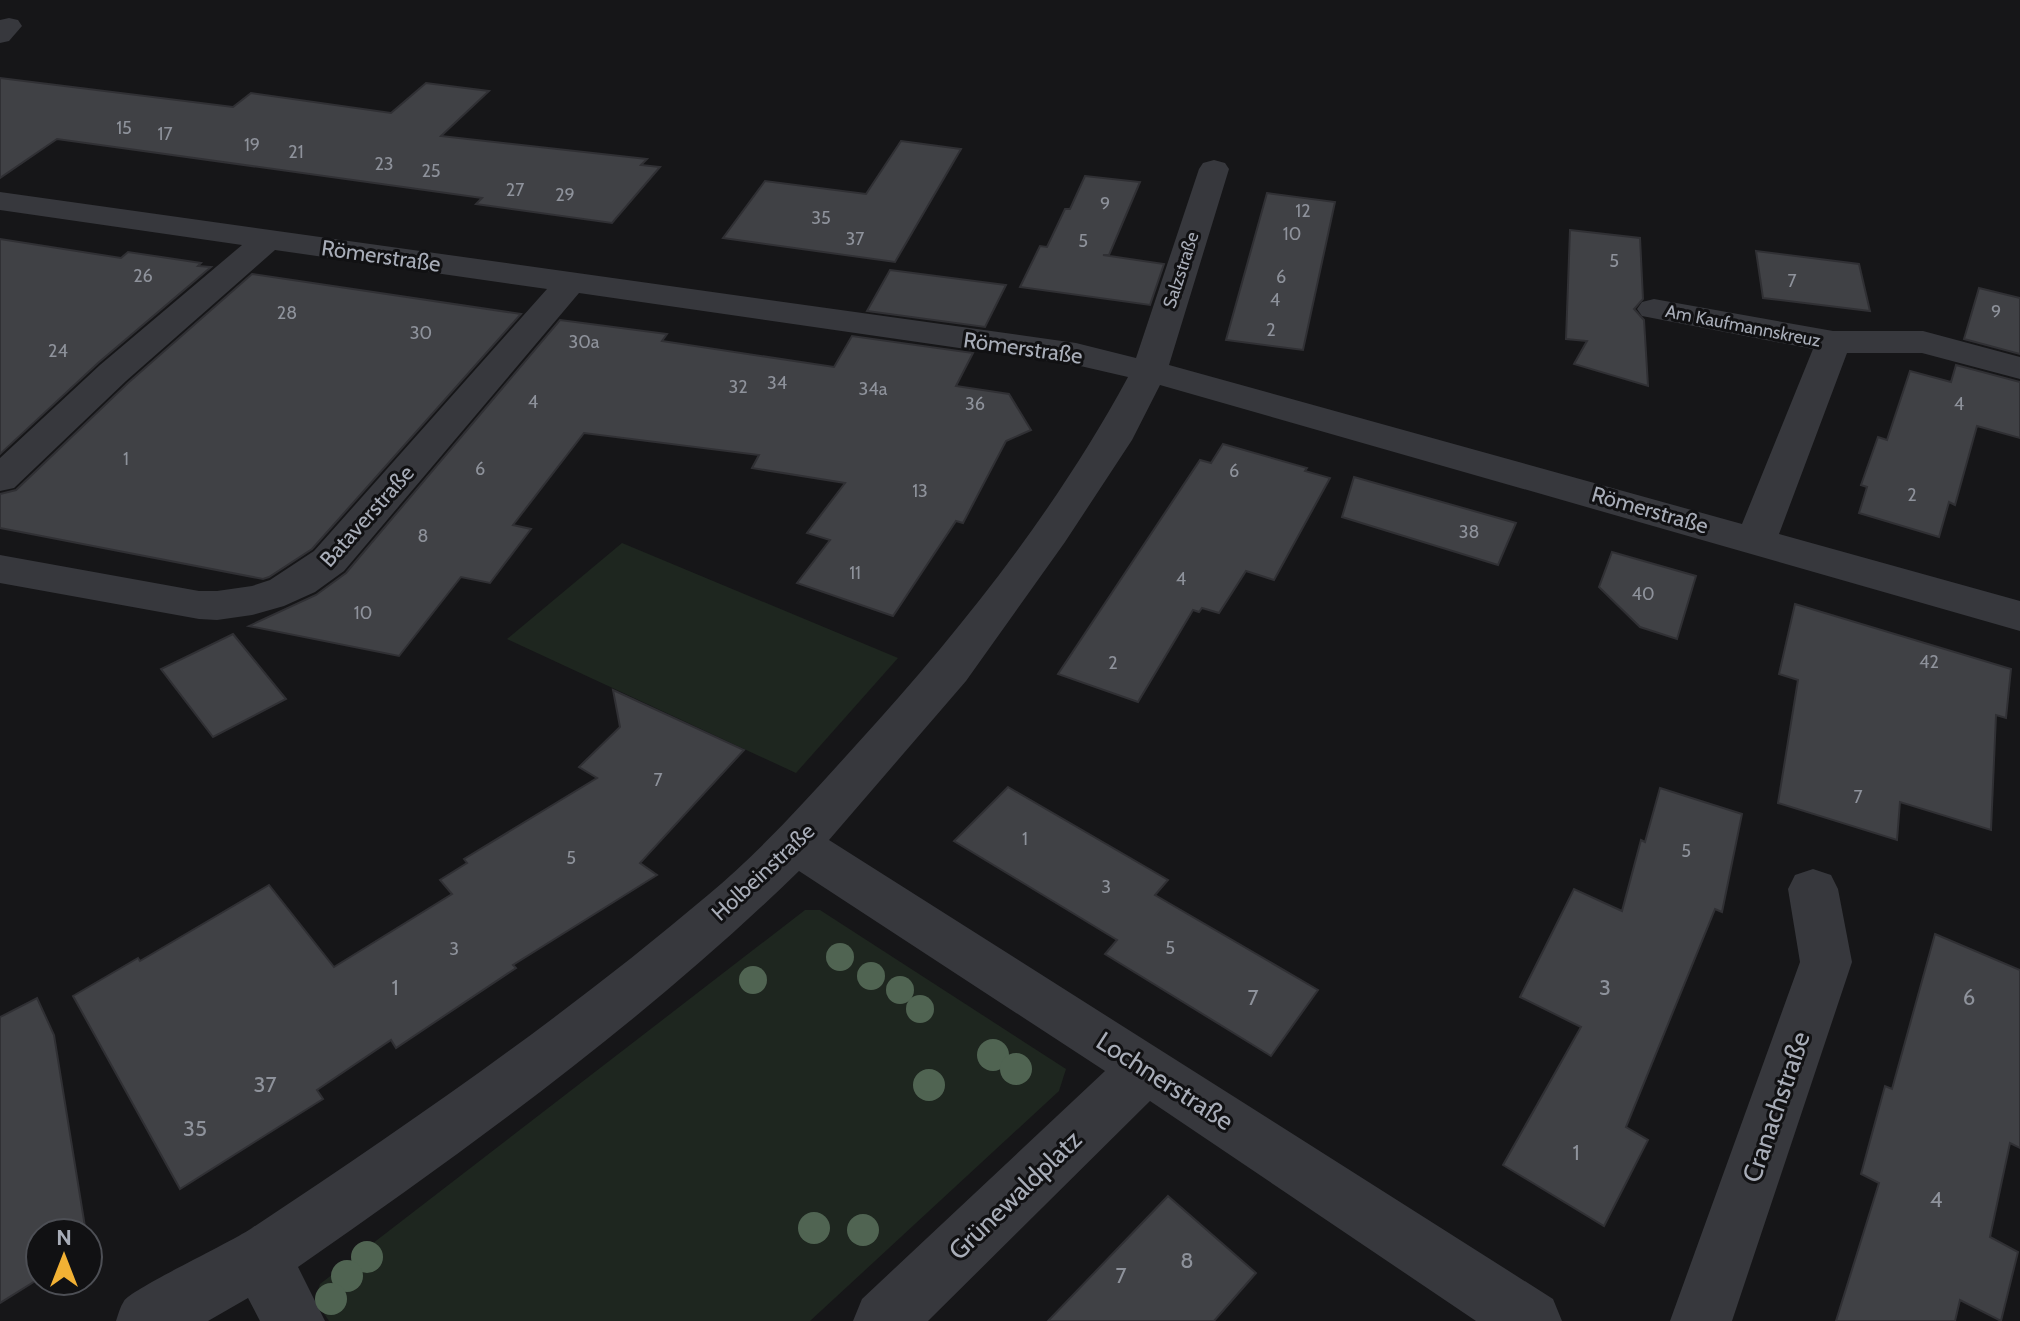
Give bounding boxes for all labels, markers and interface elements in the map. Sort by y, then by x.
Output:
house number: 15 [116,117,132,139]
house number: 17 [158,123,172,145]
house number: 19 [244,134,260,156]
house number: 21 [288,141,304,163]
house number: 23 [374,153,394,175]
house number: 25 [421,160,441,182]
house number: 27 [506,179,524,201]
house number: 29 [555,184,575,206]
house number: 9 [1100,193,1110,215]
house number: 12 [1295,200,1311,222]
house number: 35 [811,207,831,229]
house number: 10 [1283,223,1301,245]
house number: 37 [846,228,864,250]
street label: Salzstraße [1158,229,1204,311]
house number: 5 [1078,230,1088,252]
street label: Römerstraße [320,234,442,278]
house number: 5 [1609,250,1619,272]
house number: 26 [133,265,153,287]
house number: 6 [1276,266,1286,288]
house number: 7 [1787,270,1797,292]
house number: 4 [1270,289,1280,311]
street label: Am Kaufmannskreuz [1663,300,1823,352]
house number: 9 [1991,301,2001,323]
house number: 28 [277,302,297,324]
house number: 2 [1266,319,1276,341]
house number: 30 [410,322,432,344]
street label: Römerstraße [962,326,1084,370]
house number: 30a [569,331,600,353]
house number: 24 [48,340,68,362]
house number: 34 [767,372,787,394]
house number: 32 [728,376,748,398]
house number: 34a [859,378,888,400]
house number: 4 [528,391,538,413]
house number: 36 [965,393,985,415]
house number: 4 [1954,393,1964,415]
house number: 1 [123,448,129,470]
house number: 6 [475,458,485,480]
street label: Bataverstraße [314,460,420,572]
house number: 6 [1229,460,1239,482]
house number: 13 [912,480,928,502]
street label: Römerstraße [1589,480,1711,540]
house number: 2 [1907,484,1917,506]
house number: 38 [1459,521,1479,543]
house number: 8 [418,525,428,547]
house number: 11 [849,562,861,584]
house number: 4 [1176,568,1186,590]
house number: 40 [1632,583,1654,605]
house number: 10 [354,602,372,624]
house number: 42 [1919,651,1939,673]
house number: 2 [1108,652,1118,674]
house number: 7 [653,769,663,791]
house number: 7 [1853,786,1863,808]
street label: Holbeinstraße [706,818,820,926]
house number: 1 [1022,828,1028,850]
house number: 5 [1681,840,1691,862]
house number: 5 [566,847,576,869]
house number: 3 [1101,876,1111,898]
house number: 5 [1165,937,1175,959]
house number: 3 [449,938,459,960]
house number: 1 [391,974,399,1001]
house number: 3 [1599,974,1611,1001]
house number: 7 [1247,984,1259,1011]
house number: 6 [1963,984,1975,1011]
street label: Lochnerstraße [1090,1025,1240,1137]
street label: Cranachstraße [1735,1027,1817,1187]
house number: 37 [254,1071,276,1098]
house number: 35 [183,1115,207,1142]
street label: Grünewaldplatz [942,1124,1088,1266]
house number: 1 [1572,1139,1580,1166]
house number: 4 [1930,1186,1943,1213]
north arrow [24,1217,104,1297]
text: N [56,1224,72,1251]
house number: 8 [1180,1247,1194,1274]
house number: 7 [1115,1262,1127,1289]

